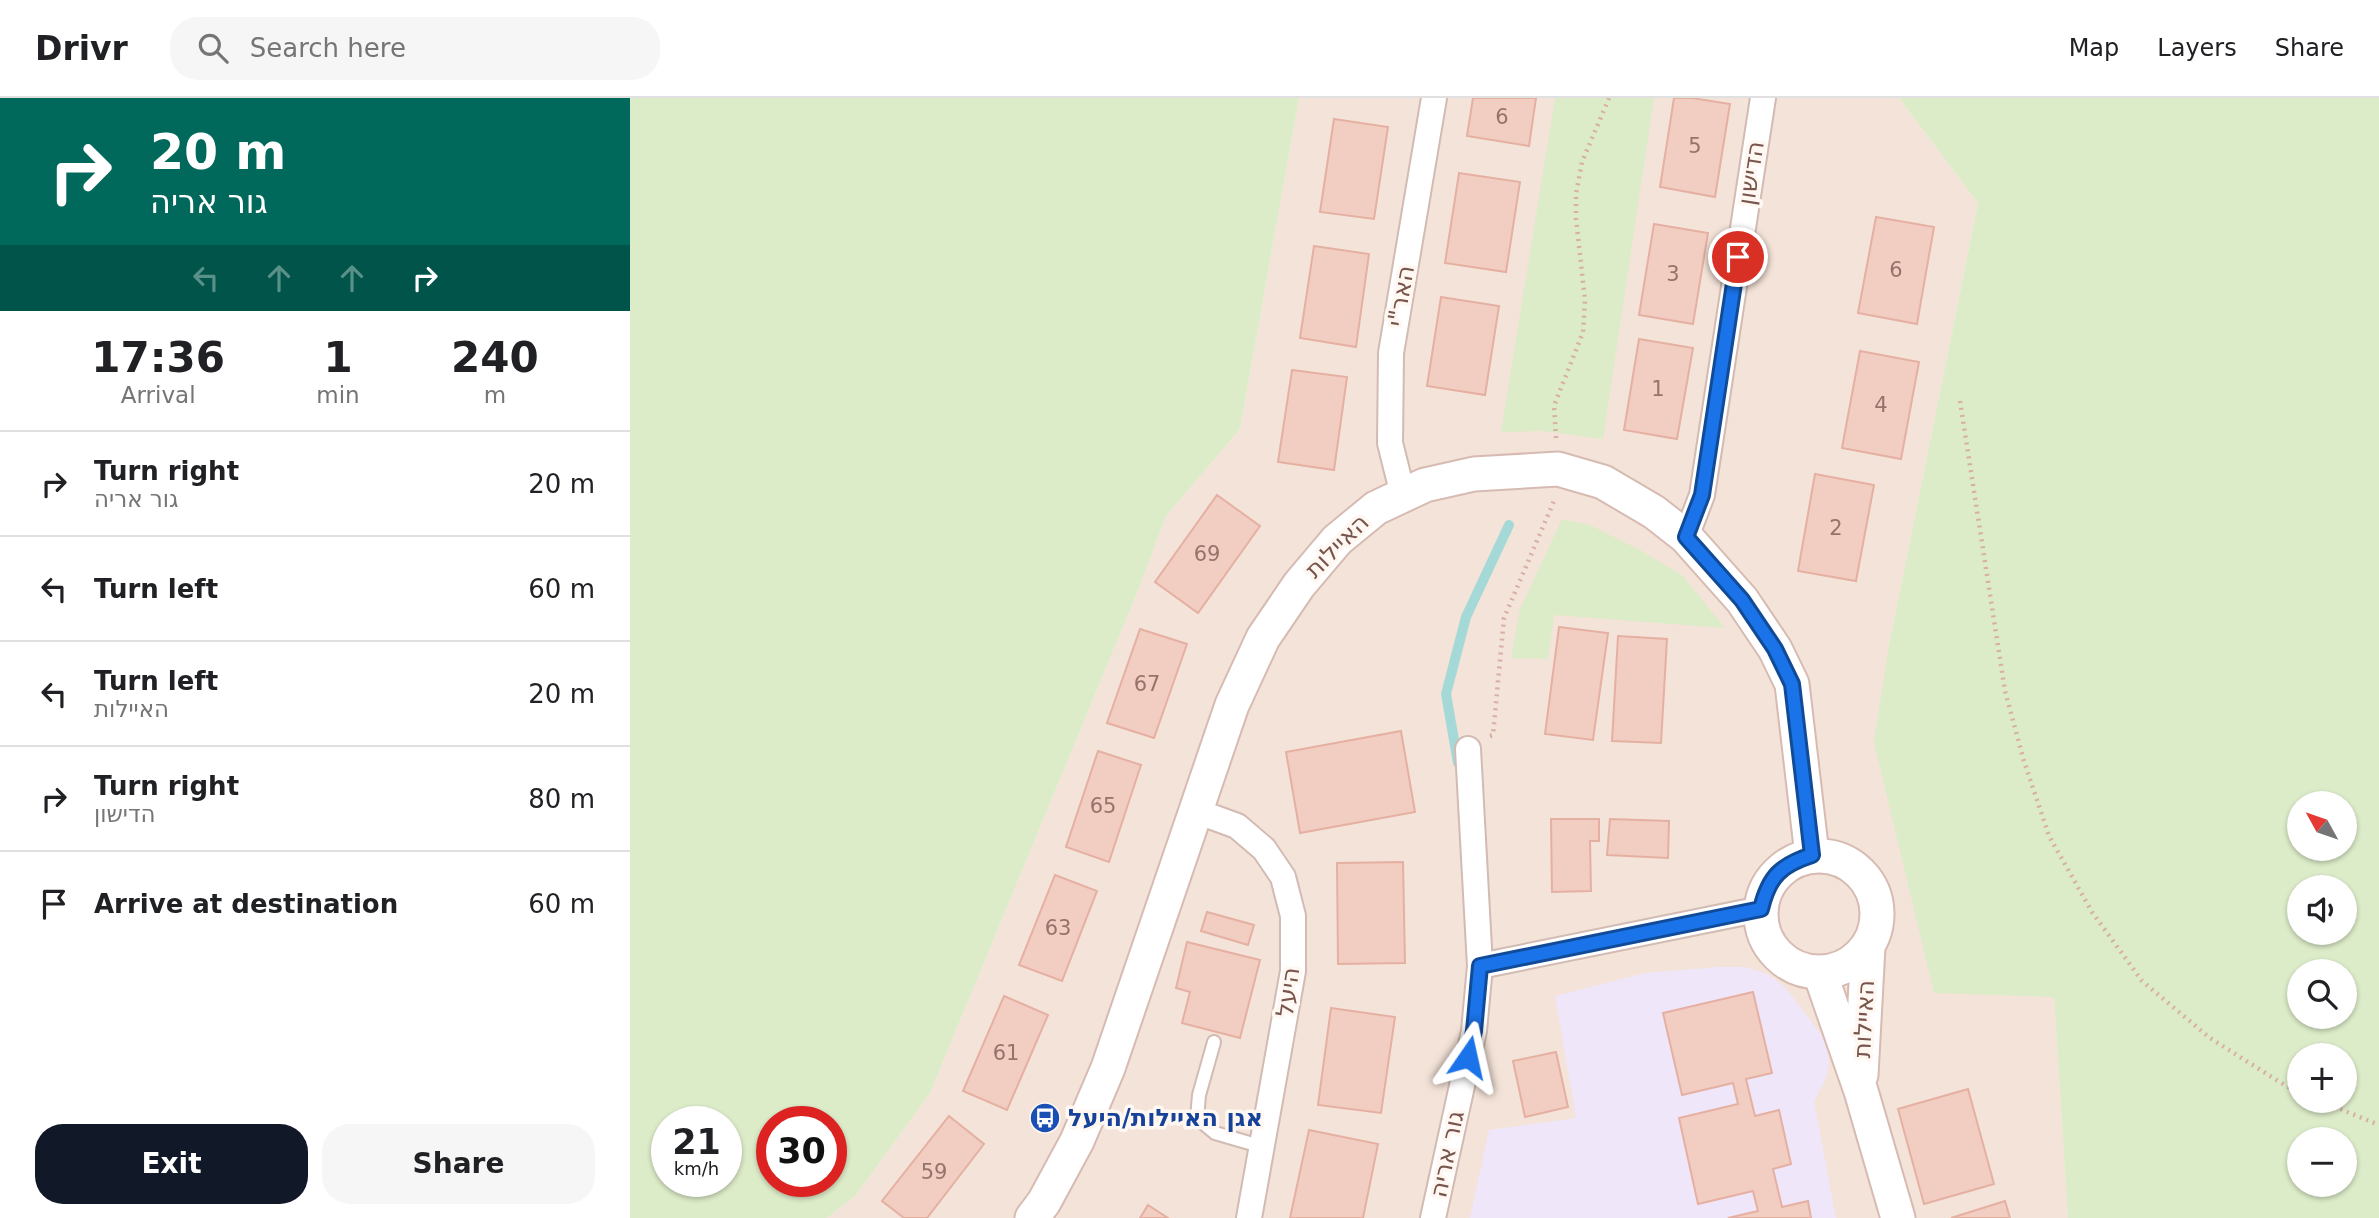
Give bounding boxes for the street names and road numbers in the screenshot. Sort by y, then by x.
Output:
street label: הדישון [1732,139,1770,207]
street label: האר"י [1382,263,1420,329]
street label: האיילות [1299,508,1375,584]
street label: היעל [1271,965,1305,1019]
street label: האיילות [1848,979,1880,1059]
street label: גור אריה [1424,1108,1470,1200]

